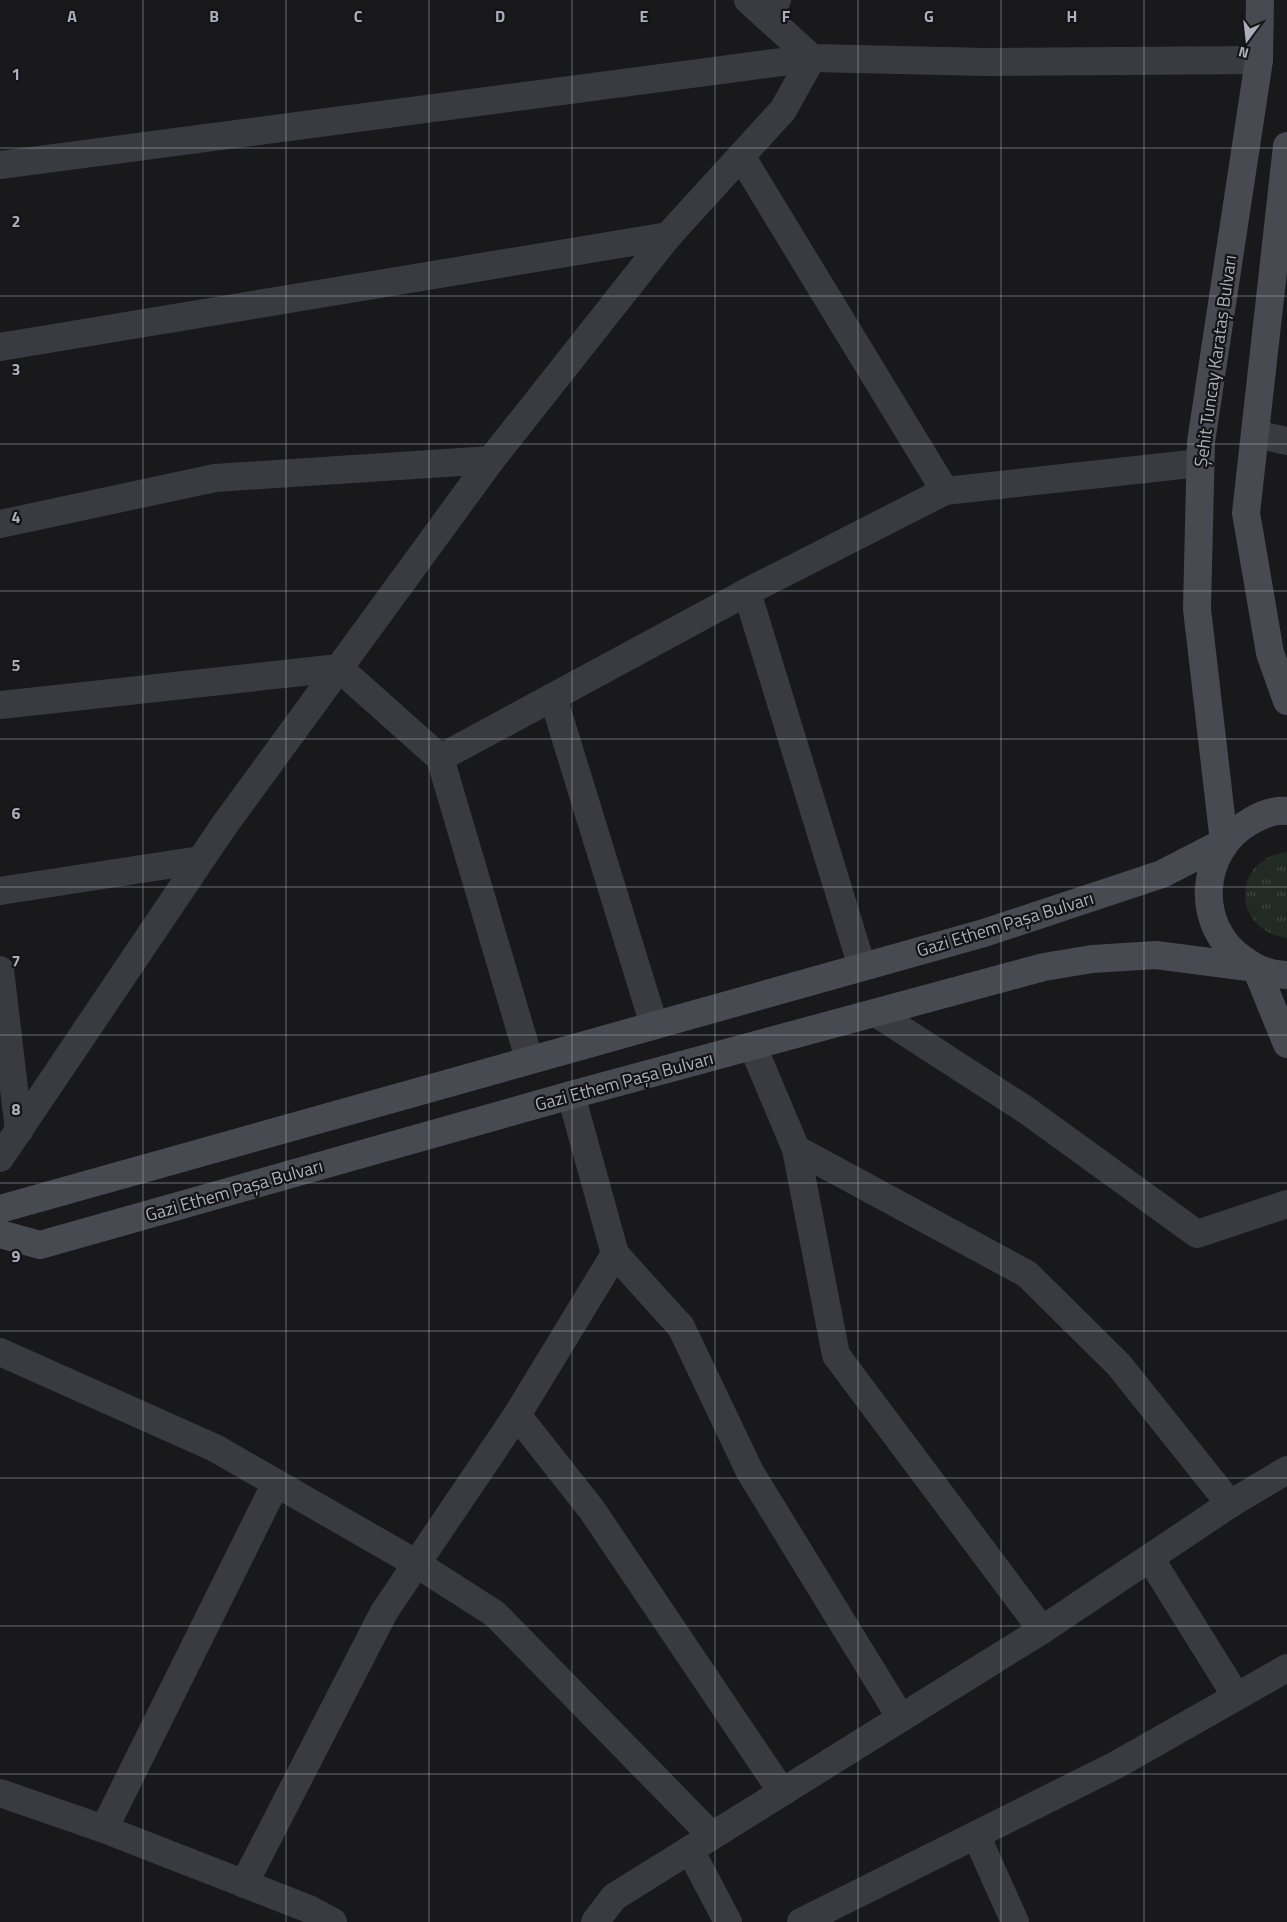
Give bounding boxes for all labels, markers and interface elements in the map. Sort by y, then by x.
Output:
text: A [67,4,77,28]
text: B [209,4,219,28]
text: C [354,4,363,28]
text: D [495,4,505,28]
text: E [640,4,649,28]
text: F [782,4,791,28]
text: G [924,4,934,28]
text: H [1067,4,1077,28]
north arrow [1222,15,1272,65]
text: N [1236,42,1251,64]
text: 1 [12,62,20,86]
text: 2 [12,209,20,233]
street label: Şehit Tuncay Karataş Bulvarı [1187,253,1243,469]
text: 3 [12,357,20,381]
text: 4 [12,505,21,529]
text: 5 [12,653,21,677]
text: 6 [12,801,21,825]
street label: Gazi Ethem Paşa Bulvarı [913,884,1097,964]
text: 7 [12,949,20,973]
street label: Gazi Ethem Paşa Bulvarı [532,1044,716,1118]
text: 8 [12,1097,21,1121]
street label: Gazi Ethem Paşa Bulvarı [142,1152,326,1228]
text: 9 [12,1244,21,1268]

